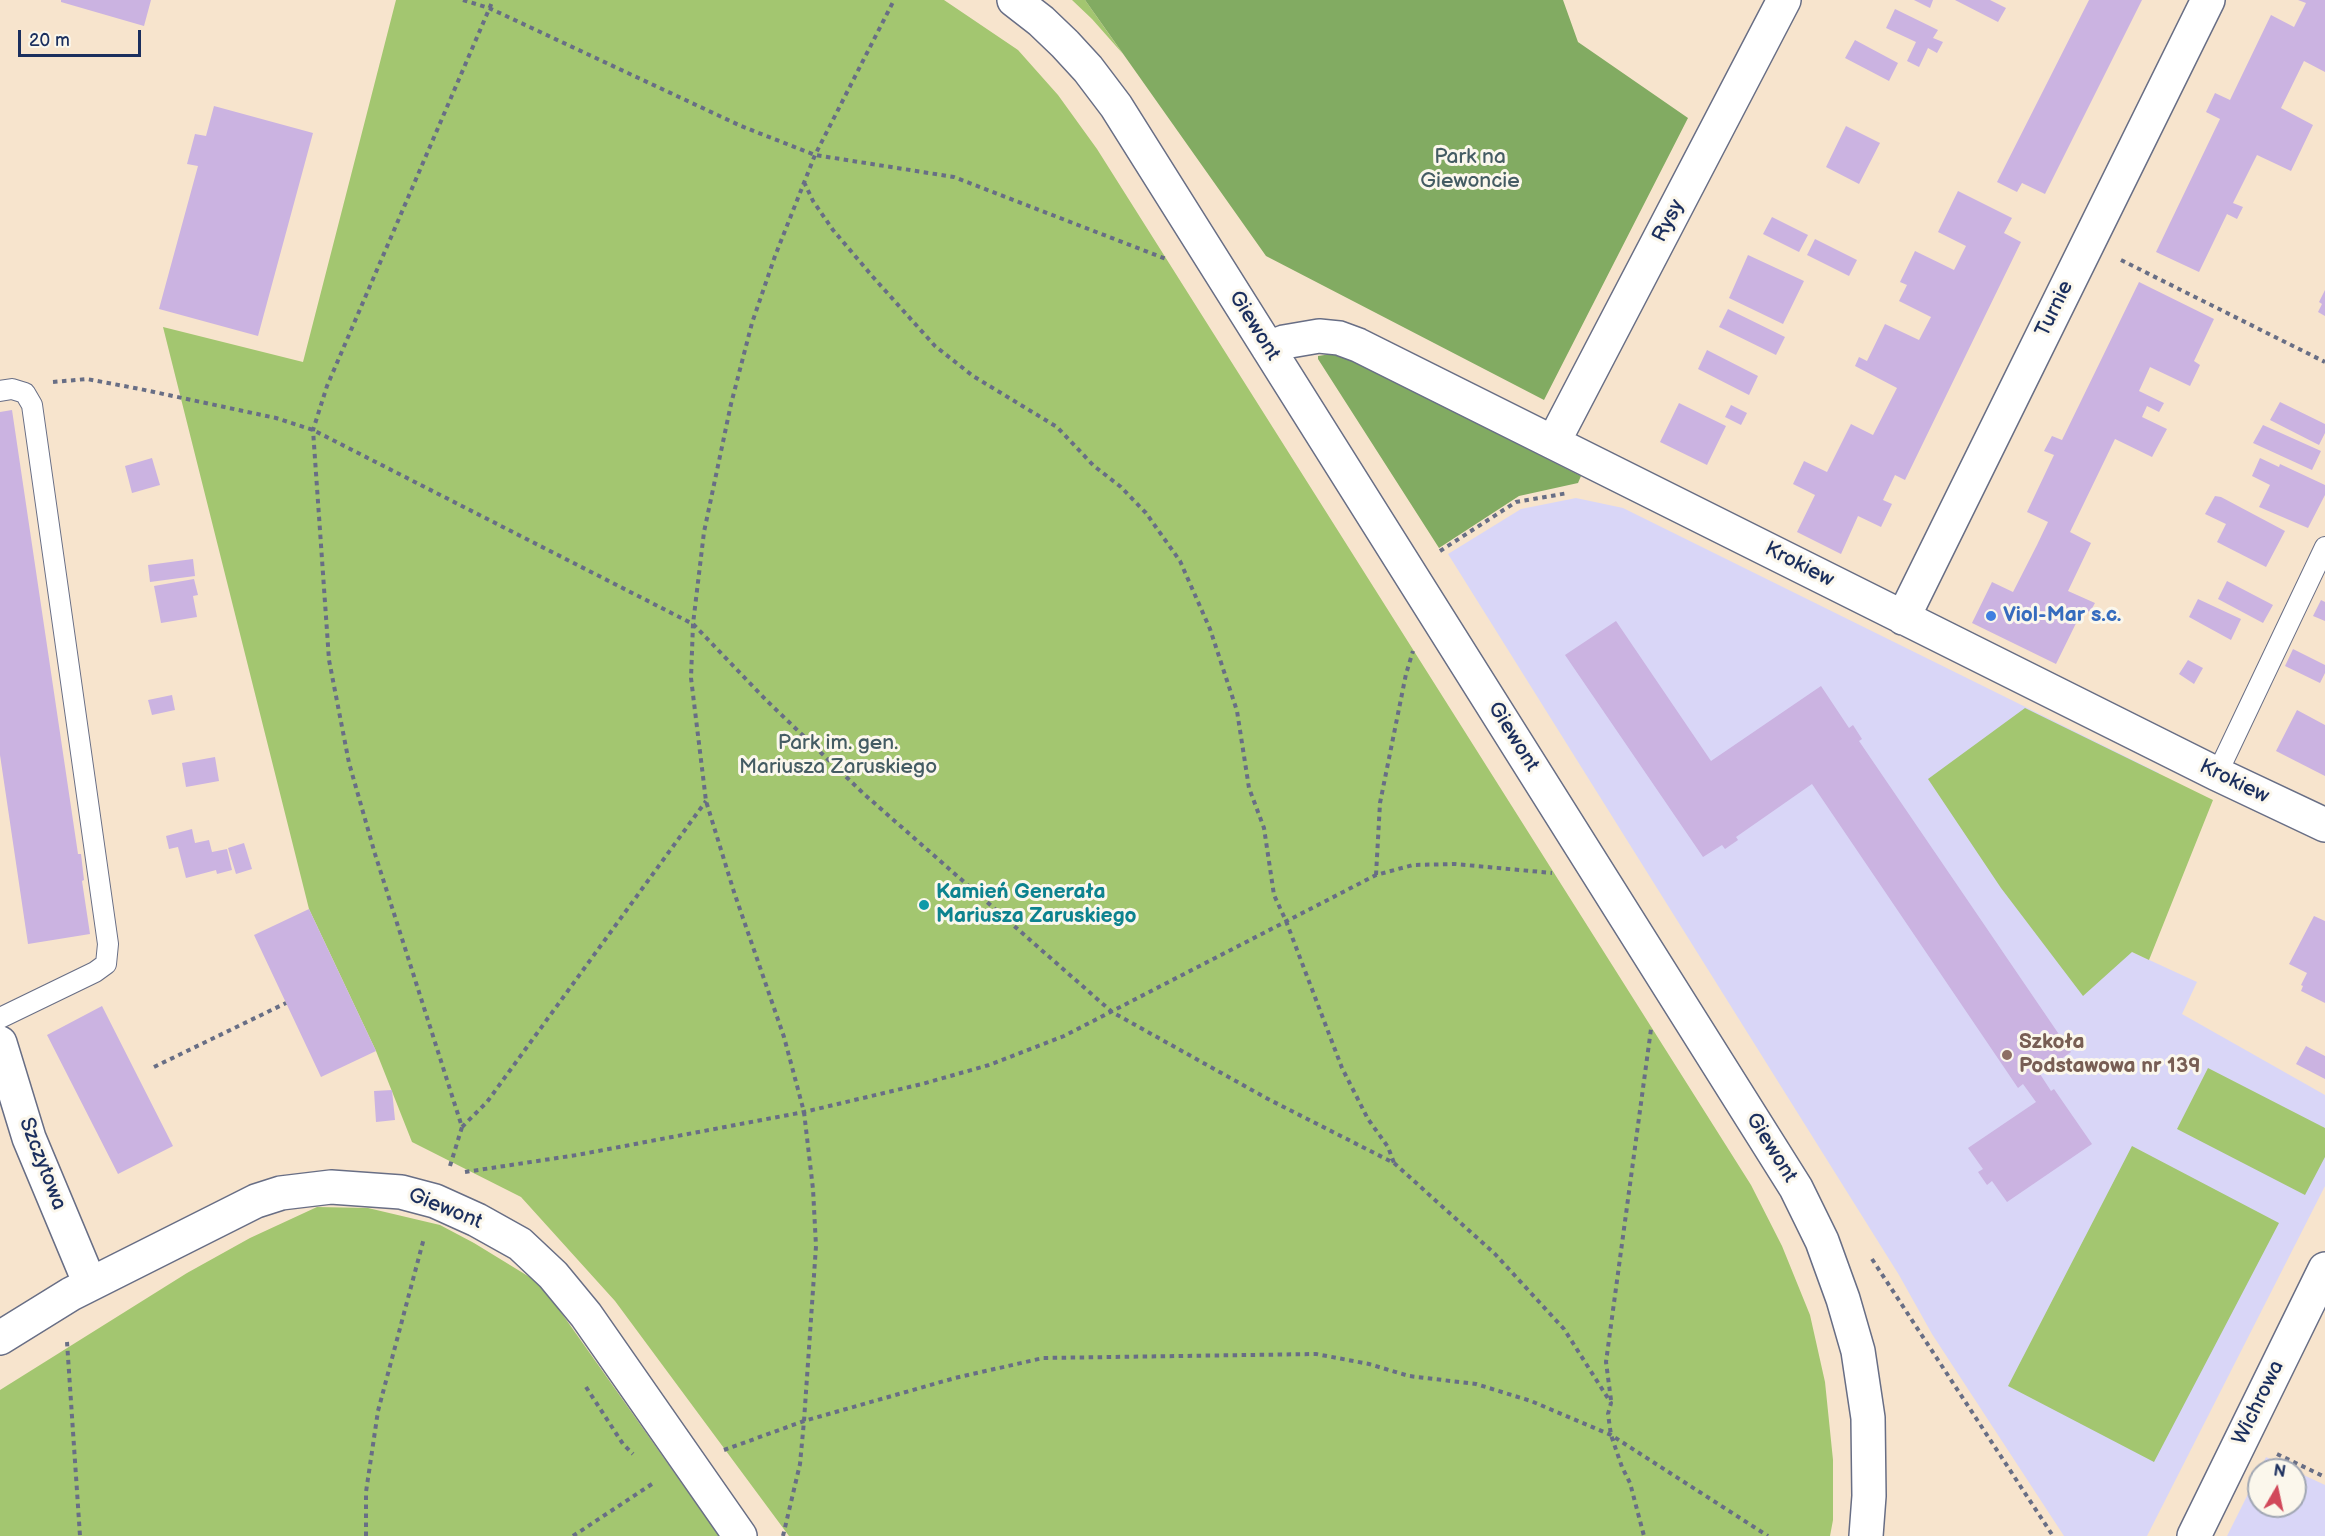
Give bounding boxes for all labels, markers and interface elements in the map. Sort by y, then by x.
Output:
scale bar [21,18,144,56]
text: 20 m [29,30,70,51]
park label: Park na Giewoncie [1420,145,1520,195]
street label: Rysy [1648,195,1690,247]
street label: Turnie [2031,277,2079,341]
street label: Giewont [1223,287,1285,365]
street label: Krokiew [1760,537,1838,593]
place label: Viol-Mar s.c. [2003,603,2121,629]
marker: Viol-Mar s.c. [1984,609,1998,623]
street label: Giewont [1482,698,1544,776]
park label: Park im. gen. Mariusza Zaruskiego [739,731,937,781]
street label: Krokiew [2195,754,2273,810]
place label: Kamień Generała Mariusza Zaruskiego [936,880,1137,930]
marker: Kamień Generała Mariusza Zaruskiego [917,898,931,912]
place label: Szkoła Podstawowa nr 139 [2019,1030,2200,1080]
marker: Szkoła Podstawowa nr 139 [2000,1048,2014,1062]
street label: Giewont [1740,1109,1802,1187]
street label: Szczytowa [13,1114,71,1214]
street label: Giewont [404,1183,486,1235]
street label: Wichrowa [2228,1357,2290,1449]
north arrow [2247,1458,2307,1518]
text: N [2272,1461,2287,1482]

